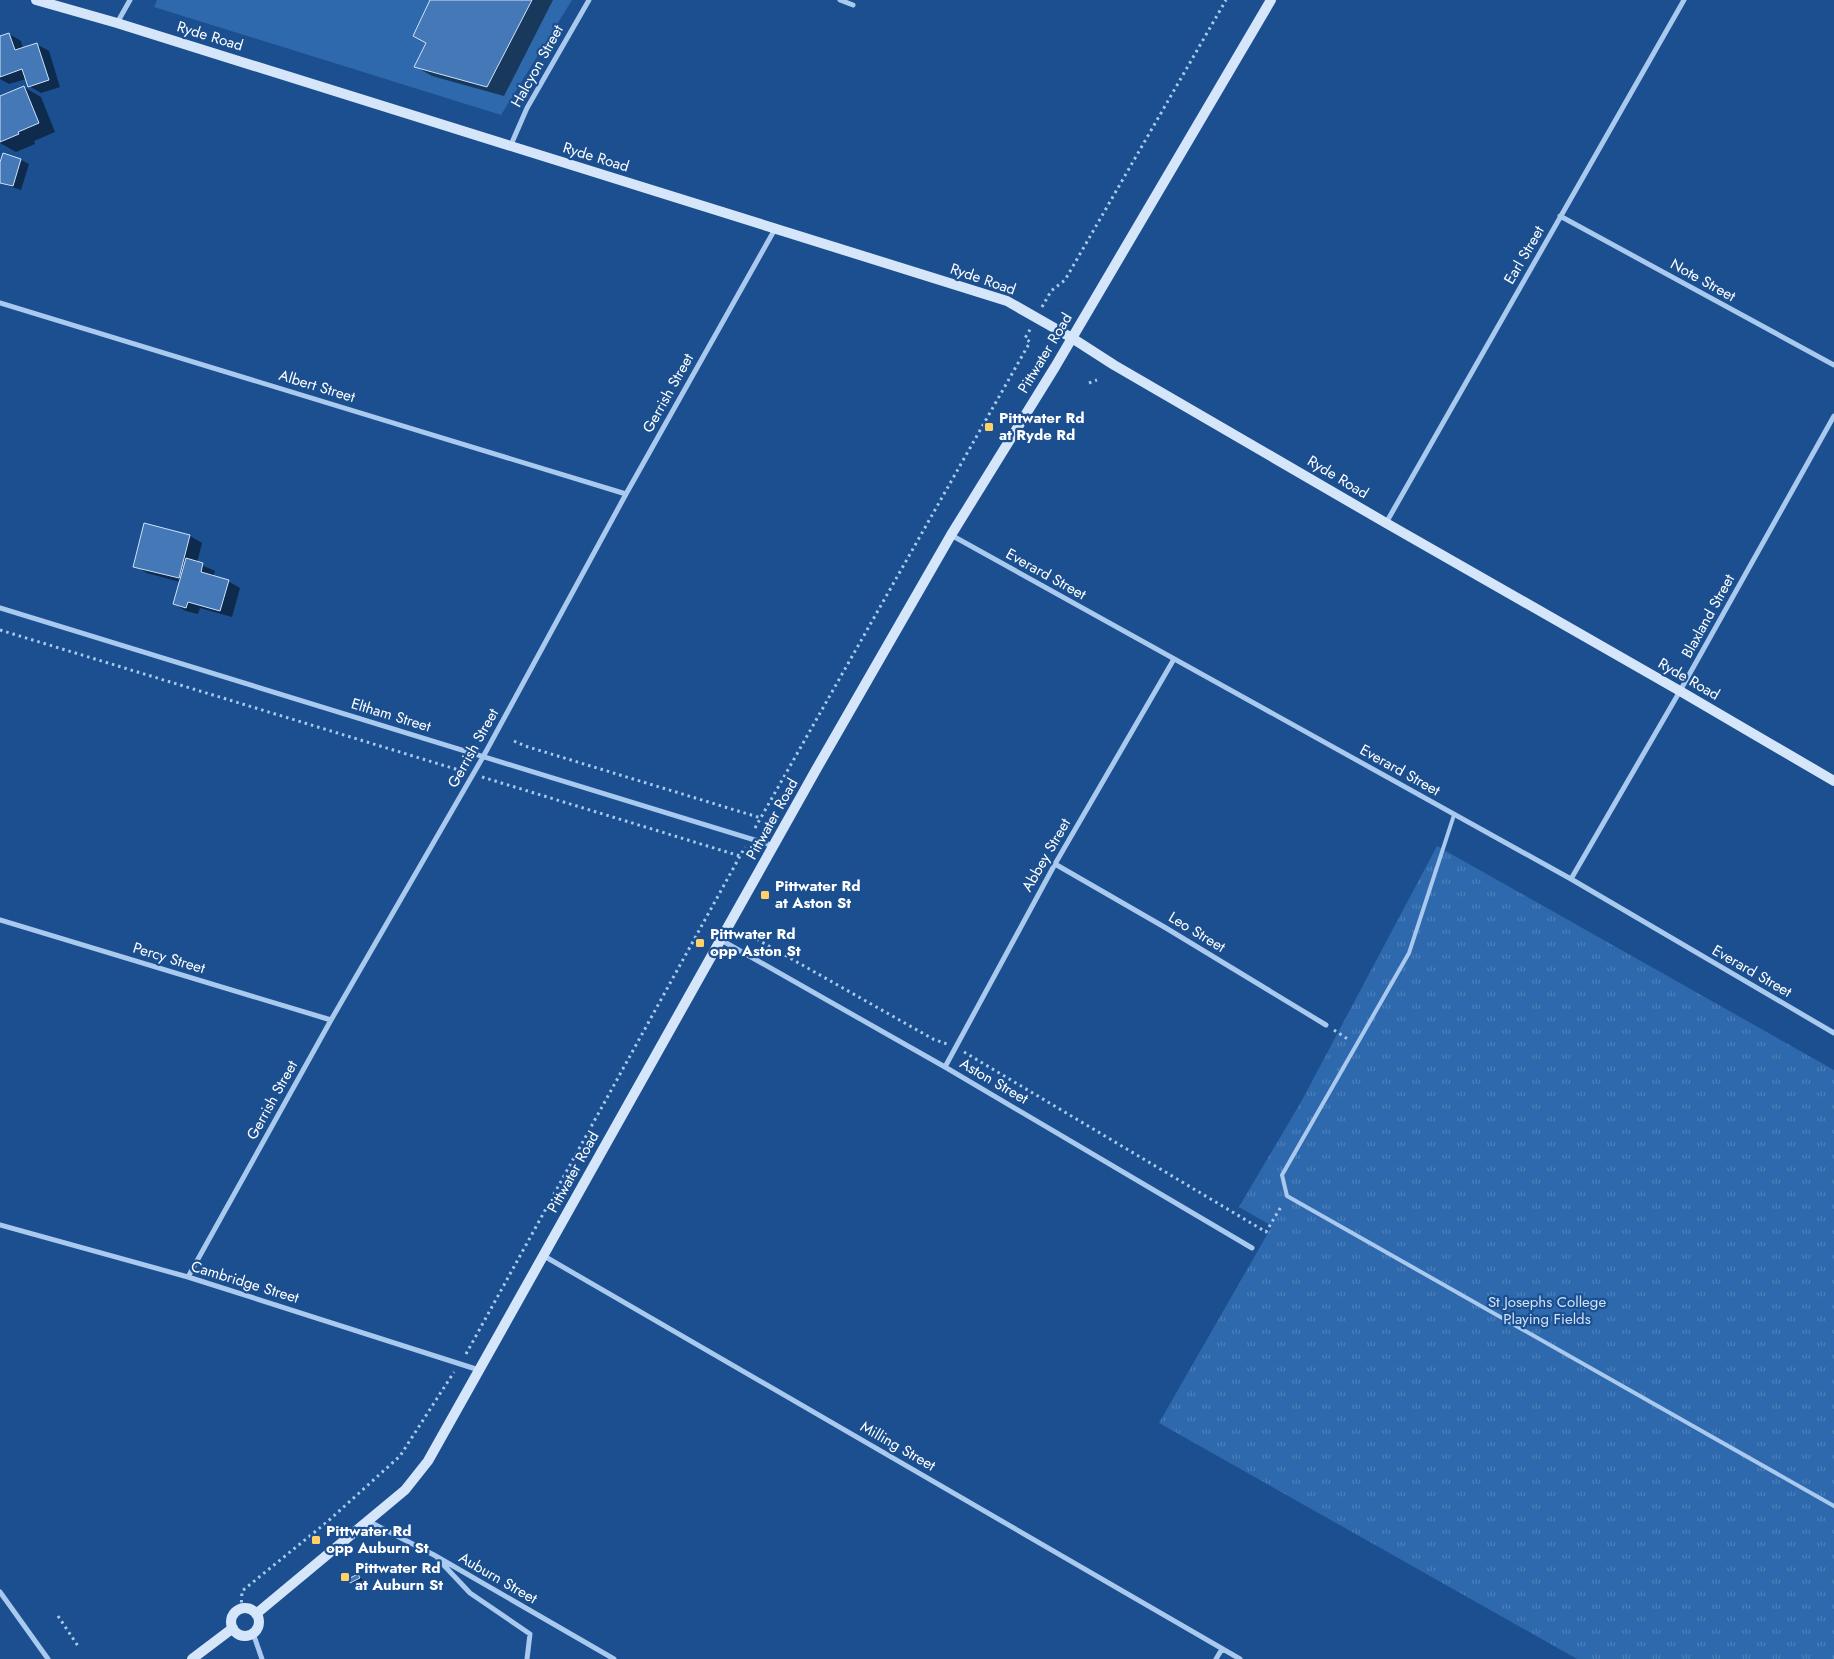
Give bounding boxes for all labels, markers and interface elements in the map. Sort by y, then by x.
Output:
street label: Ryde Road [174,16,246,56]
street label: Halcyon Street [505,20,569,111]
street label: Ryde Road [560,137,632,177]
street label: Earl Street [1498,221,1550,288]
street label: Note Street [1666,253,1740,307]
street label: Ryde Road [947,258,1019,300]
street label: Pittwater Road [1012,309,1078,397]
street label: Gerrish Street [637,349,699,437]
street label: Albert Street [276,364,358,408]
place label: Pittwater Rd at Ryde Rd [999,407,1085,446]
marker: Pittwater Rd at Ryde Rd [983,421,995,433]
street label: Ryde Road [1303,450,1373,504]
street label: Everard Street [1002,543,1090,605]
street label: Blaxland Street [1676,570,1740,662]
street label: Ryde Road [1654,652,1724,706]
street label: Eltham Street [348,692,434,738]
street label: Gerrish Street [442,704,504,792]
street label: Everard Street [1356,739,1444,801]
street label: Pittwater Road [741,774,803,864]
street label: Abbey Street [1016,814,1076,896]
place label: Pittwater Rd at Aston St [775,875,861,914]
marker: Pittwater Rd at Aston St [759,889,771,901]
street label: Leo Street [1164,906,1230,958]
place label: Pittwater Rd opp Aston St [710,923,801,962]
street label: Percy Street [130,937,208,980]
marker: Pittwater Rd opp Aston St [694,937,706,949]
street label: Everard Street [1708,939,1796,1003]
street label: Aston Street [956,1052,1033,1110]
street label: Gerrish Street [241,1056,303,1144]
street label: Pittwater Road [542,1127,604,1217]
street label: Cambridge Street [188,1255,302,1309]
park label: St Josephs College Playing Fields [1488,1291,1606,1330]
street label: Milling Street [856,1416,940,1477]
place label: Pittwater Rd opp Auburn St [326,1520,429,1559]
marker: Pittwater Rd opp Auburn St [310,1534,322,1546]
street label: Auburn Street [455,1547,542,1610]
place label: Pittwater Rd at Auburn St [355,1557,443,1596]
marker: Pittwater Rd at Auburn St [339,1571,351,1583]

